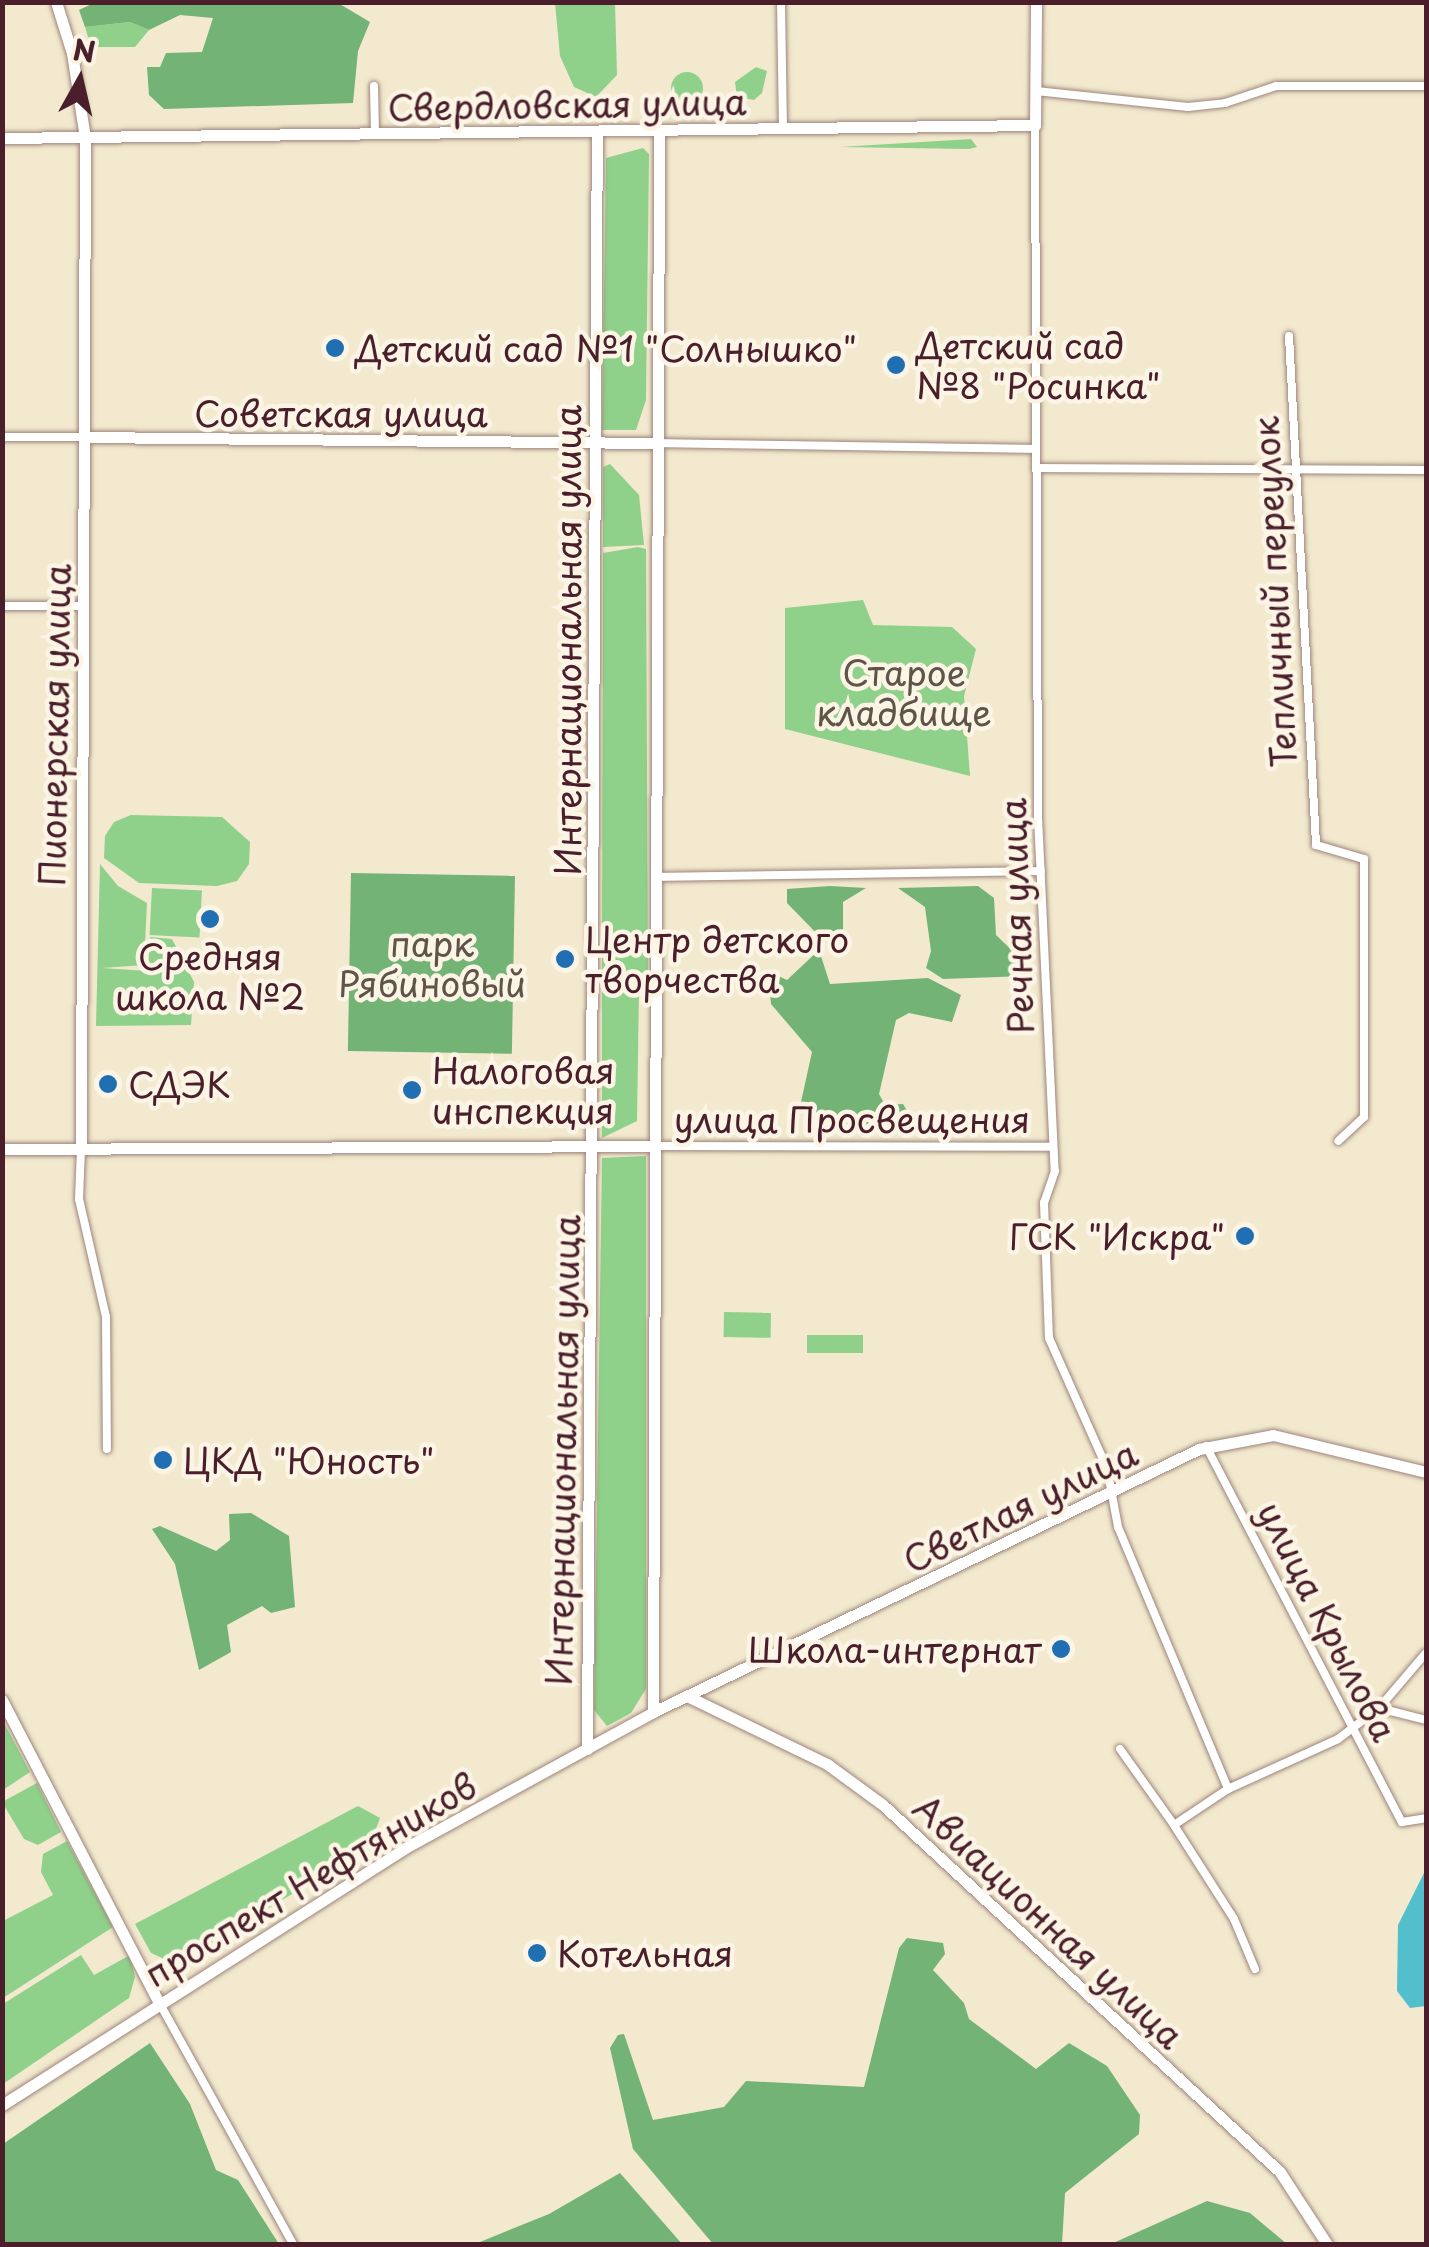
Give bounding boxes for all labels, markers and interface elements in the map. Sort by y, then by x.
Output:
text: N [70,27,98,73]
north arrow [30,30,130,130]
street label: Свердловская улица [386,80,748,128]
place label: Детский сад №8 "Росинка" [916,324,1161,406]
place label: Детский сад №1 "Солнышко" [355,327,860,369]
marker: Детский сад №1 "Солнышко" [324,337,346,359]
marker: Детский сад №8 "Росинка" [885,354,907,376]
street label: Советская улица [193,392,489,434]
street label: Интернациональная улица [546,404,588,876]
street label: Тепличный переулок [1244,415,1304,769]
street label: Пионерская улица [30,563,78,887]
park label: Старое кладбище [816,651,992,733]
street label: Речная улица [991,796,1041,1036]
marker: Средняя школа №2 [199,908,221,930]
place label: Центр детского творчества [585,918,850,1000]
park label: парк Рябиновый [338,922,526,1004]
place label: Средняя школа №2 [114,935,306,1017]
marker: Центр детского творчества [554,948,576,970]
place label: Налоговая инспекция [432,1049,615,1131]
place label: СДЭК [128,1063,231,1105]
marker: СДЭК [97,1073,119,1095]
marker: Налоговая инспекция [401,1079,423,1101]
street label: улица Просвещения [673,1098,1031,1140]
street label: Интернациональная улица [537,1213,587,1687]
place label: ГСК "Искра" [1008,1215,1225,1257]
marker: ГСК "Искра" [1234,1225,1256,1247]
street label: Светлая улица [896,1431,1144,1581]
place label: ЦКД "Юность" [183,1439,437,1481]
marker: ЦКД "Юность" [152,1449,174,1471]
street label: улица Крылова [1249,1494,1407,1748]
place label: Школа-интернат [748,1628,1041,1670]
marker: Школа-интернат [1050,1638,1072,1660]
street label: проспект Нефтяников [136,1763,484,1995]
street label: Авиационная улица [905,1785,1193,2057]
place label: Котельная [557,1932,733,1974]
marker: Котельная [526,1942,548,1964]

